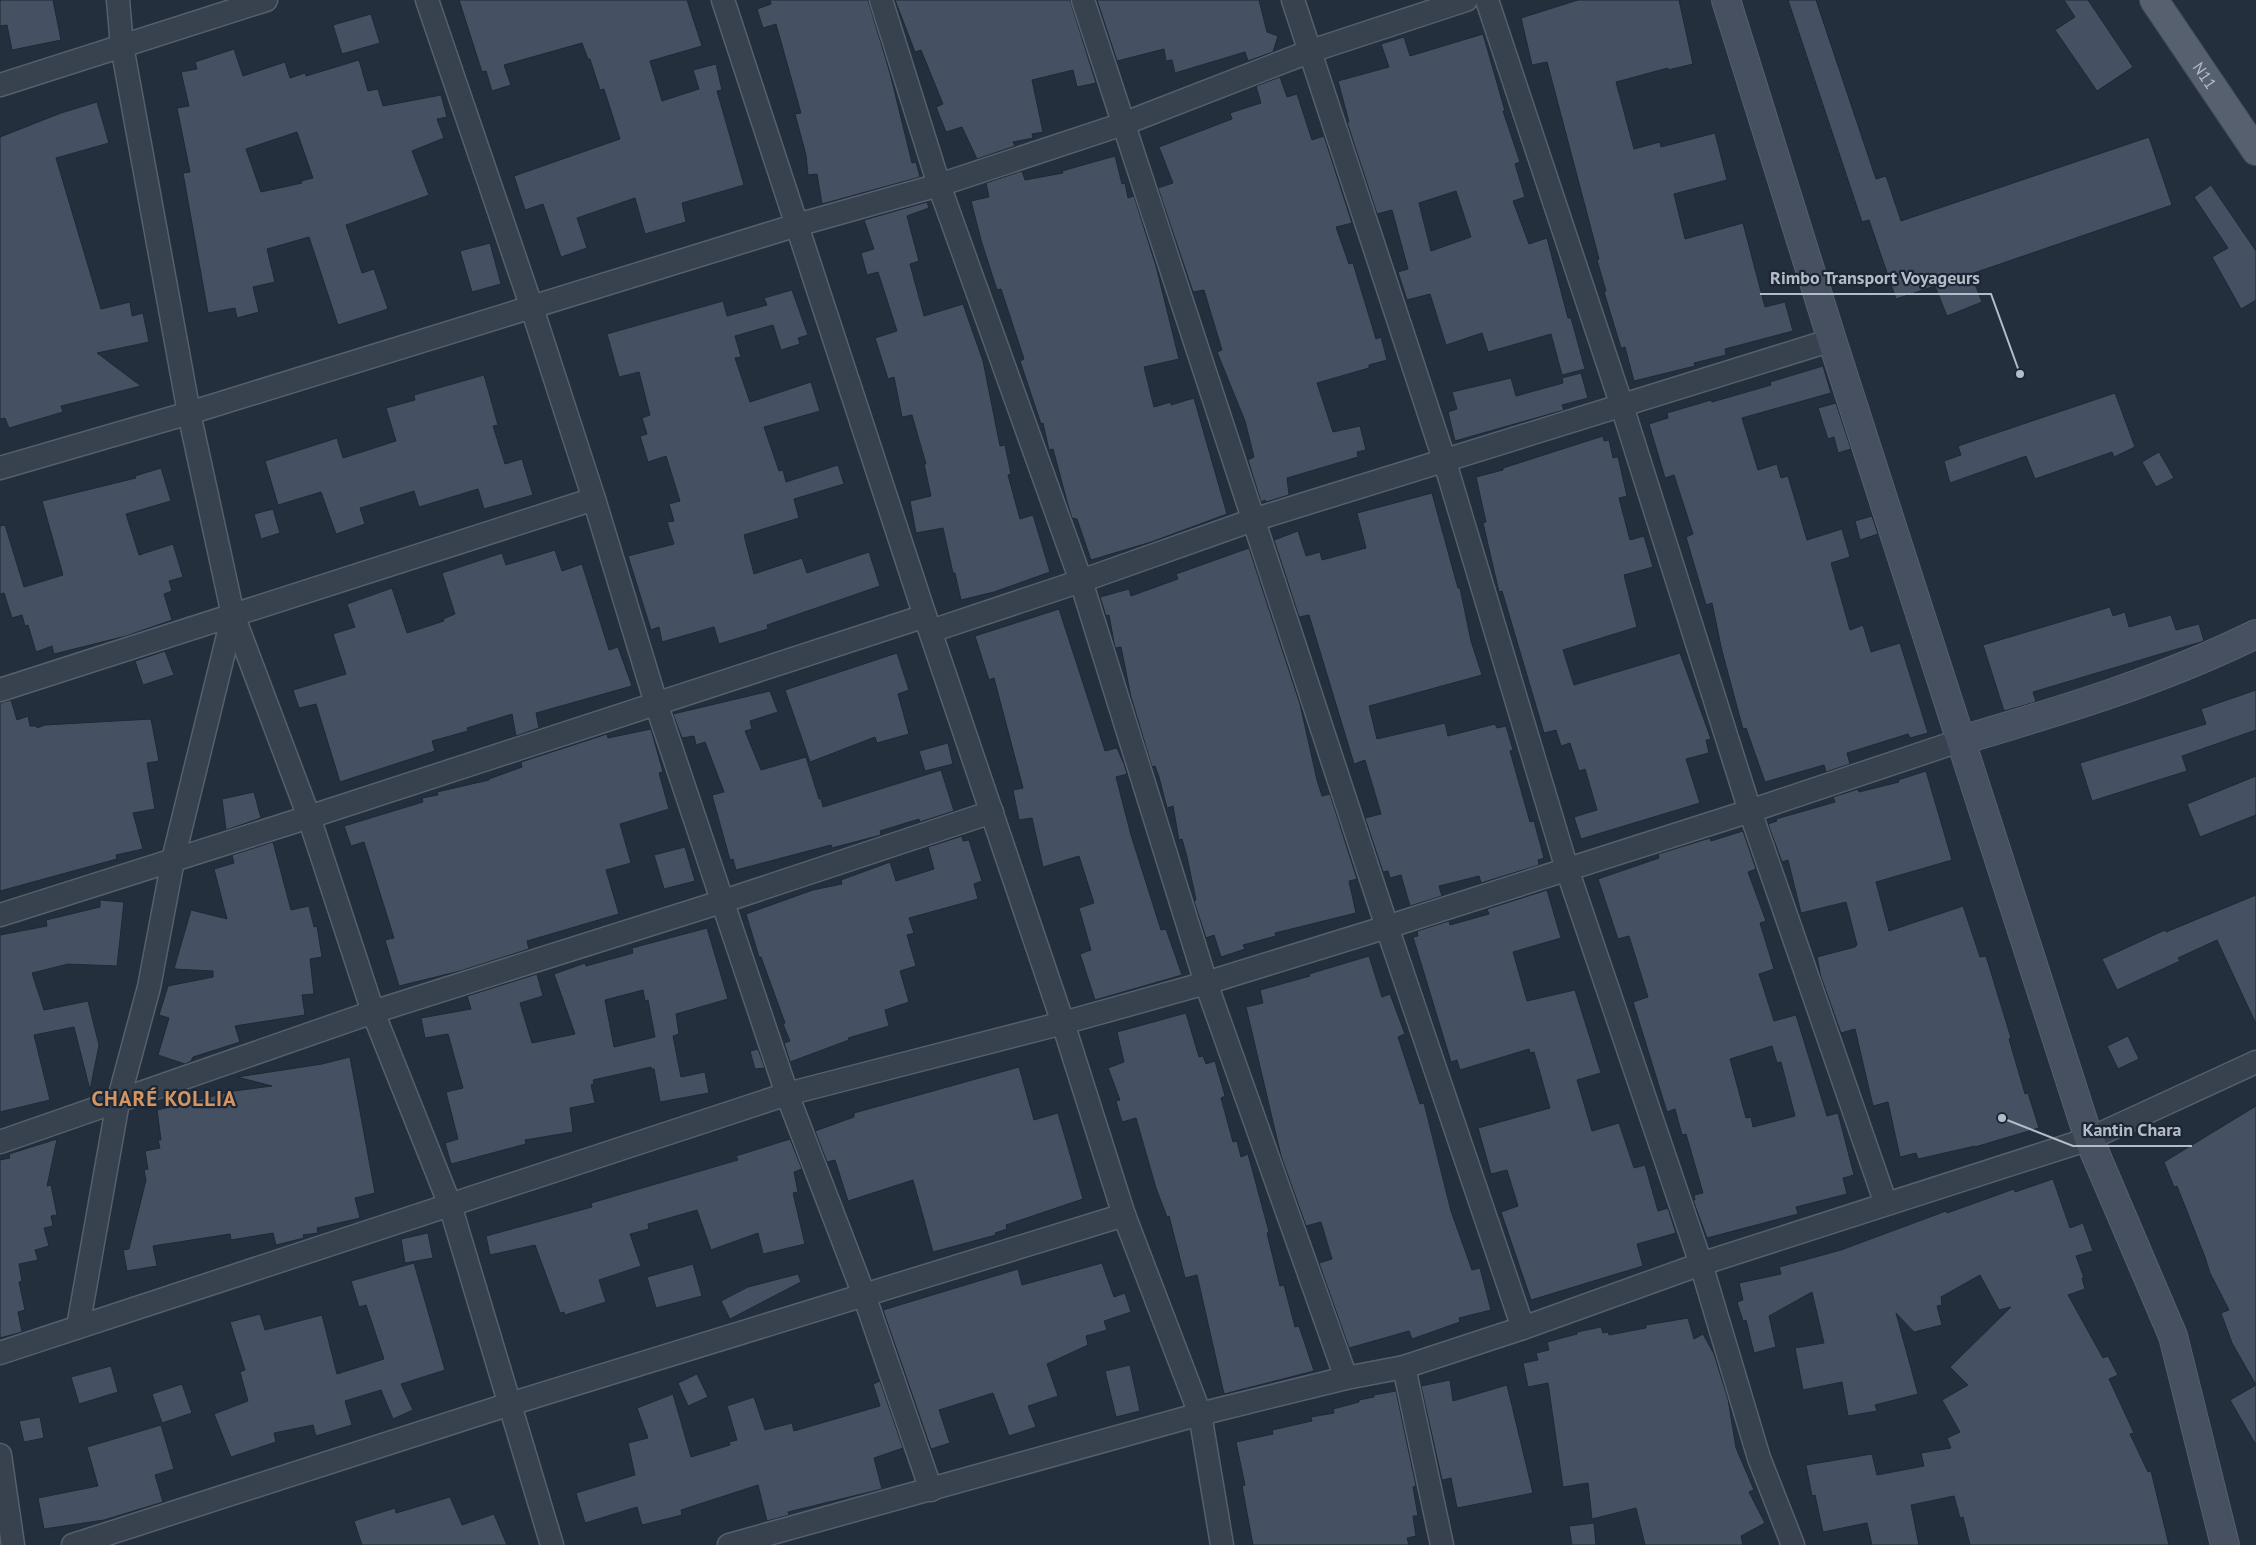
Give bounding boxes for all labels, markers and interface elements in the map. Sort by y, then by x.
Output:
street label: N11 [2189,58,2221,93]
callout: Rimbo Transport Voyageurs [1760,261,1991,294]
text: Rimbo Transport Voyageurs [1770,266,1980,289]
district label: CHARÉ KOLLIA [91,1085,237,1112]
callout: Kantin Chara [2073,1113,2192,1146]
text: Kantin Chara [2083,1118,2181,1141]

